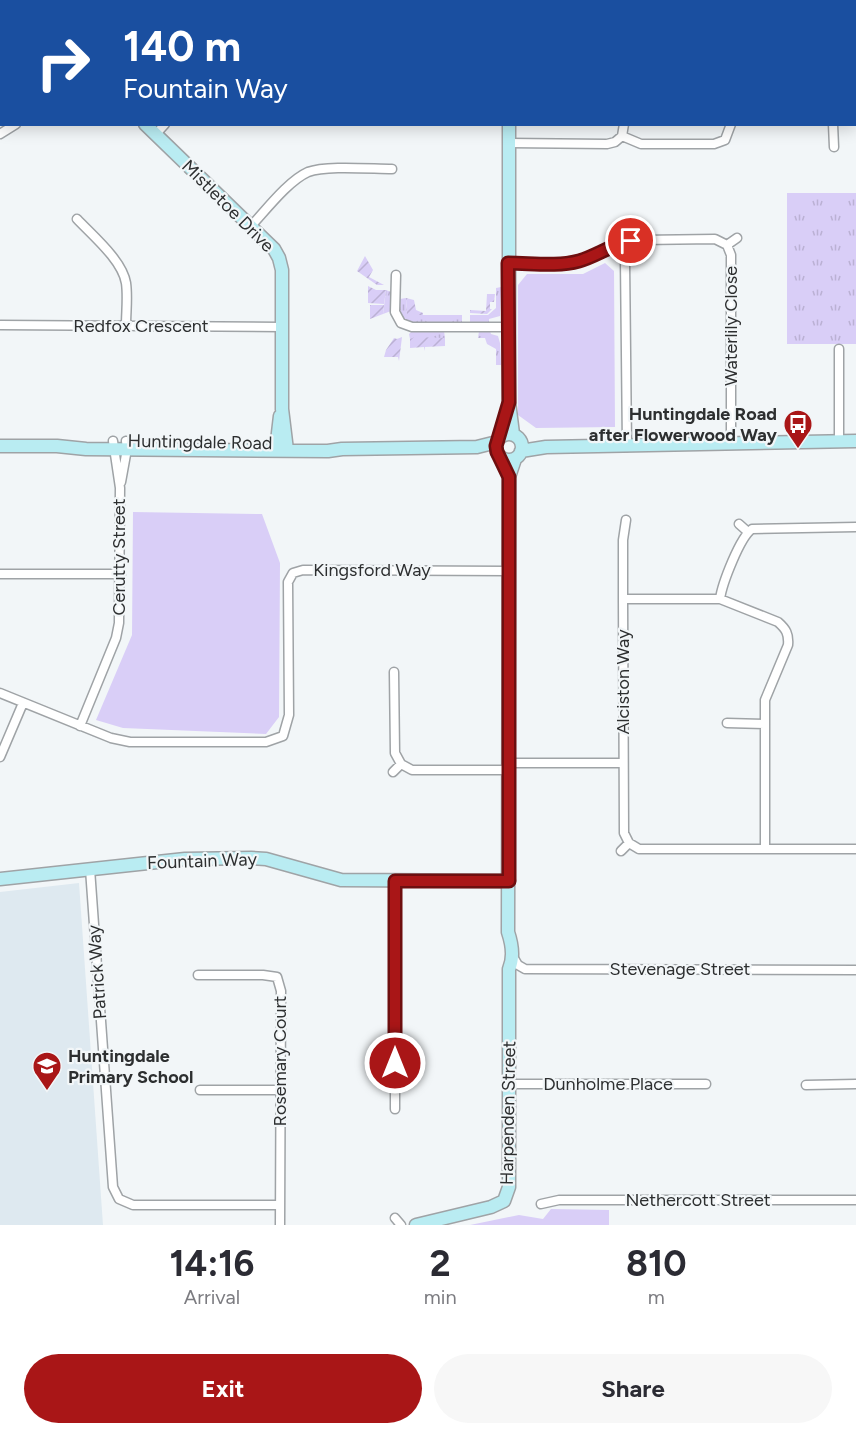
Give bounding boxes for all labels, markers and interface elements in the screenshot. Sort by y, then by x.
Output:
text: 140 m [123,21,241,72]
icon: right [24,24,102,102]
text: Fountain Way [123,72,288,105]
street label: Mistletoe Drive [177,155,279,257]
pin [605,215,656,266]
icon: arrive [614,224,647,257]
street label: Waterlily Close [720,266,742,386]
street label: Redfox Crescent [73,315,209,337]
place label: Huntingdale Road after Flowerwood Way [589,403,778,446]
bus stop icon: Huntingdale Road after Flowerwood Way [782,408,814,450]
street label: Huntingdale Road [128,430,272,454]
street label: Cerutty Street [108,498,130,615]
street label: Kingsford Way [313,559,431,581]
street label: Alciston Way [612,629,634,735]
street label: Fountain Way [147,848,258,874]
street label: Patrick Way [83,924,111,1020]
street label: Stevenage Street [610,958,751,980]
street label: Rosemary Court [269,995,291,1126]
position arrow [363,1031,427,1095]
street label: Harpenden Street [496,1040,520,1185]
place label: Huntingdale Primary School [68,1045,193,1088]
school or university icon: Huntingdale Primary School [31,1050,63,1092]
street label: Dunholme Place [543,1073,673,1095]
street label: Nethercott Street [625,1189,771,1211]
text: 14:16 [169,1242,254,1285]
text: 2 [430,1242,451,1285]
text: 810 [626,1242,687,1285]
text: Arrival [184,1285,240,1309]
text: min [424,1285,457,1309]
text: m [648,1285,665,1309]
button: Exit [24,1354,422,1423]
button: Share [434,1354,832,1423]

